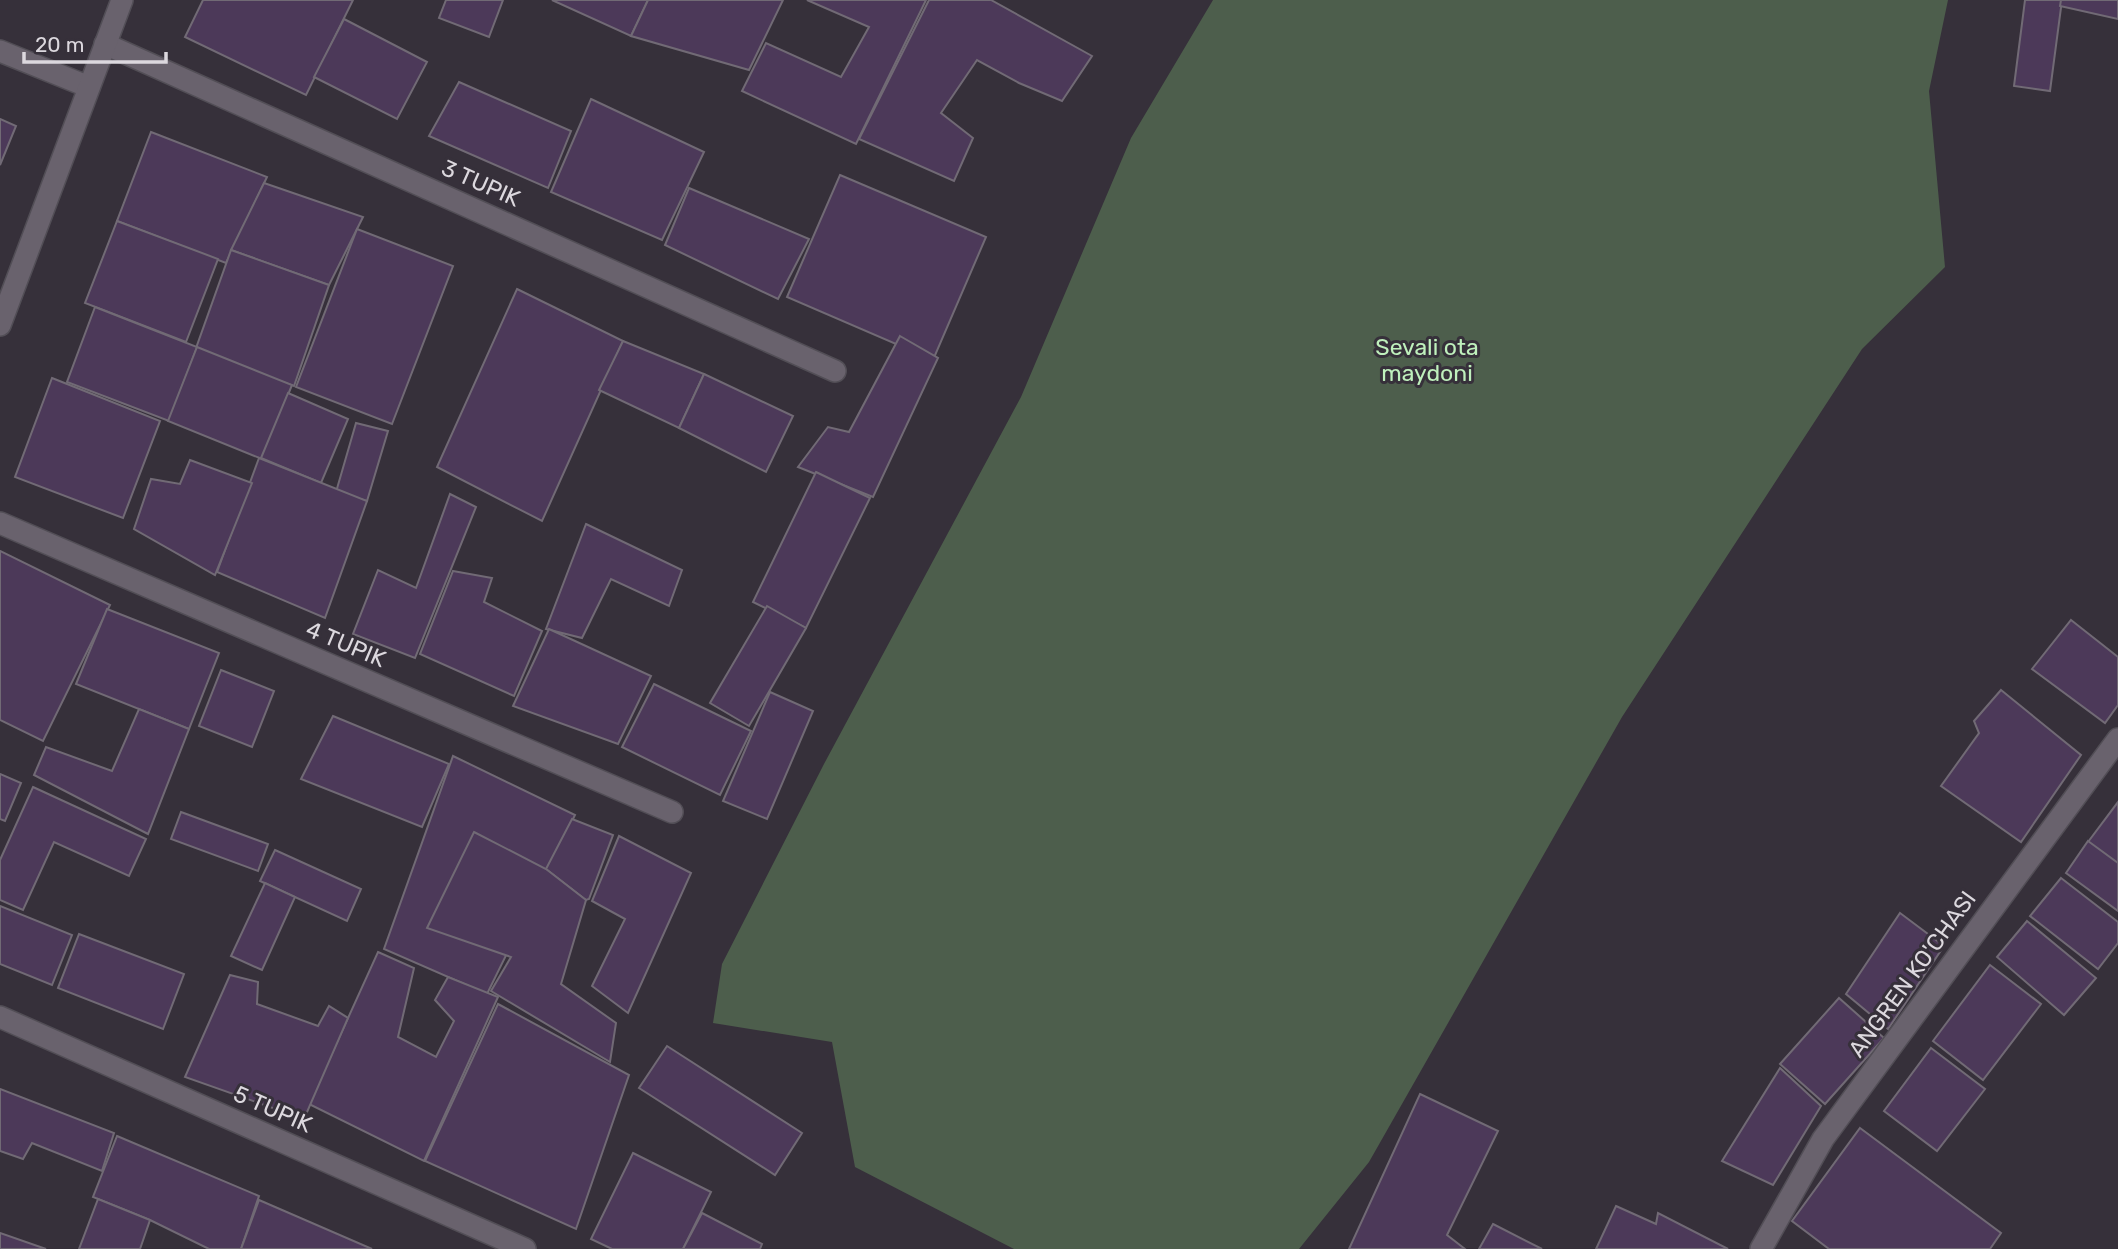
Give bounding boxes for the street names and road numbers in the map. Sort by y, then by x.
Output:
street label: 3 TUPIK [437,153,525,213]
street label: 4 TUPIK [302,615,390,673]
street label: ANGREN KO'CHASI [1842,885,1982,1063]
street label: 5 TUPIK [229,1079,317,1139]

